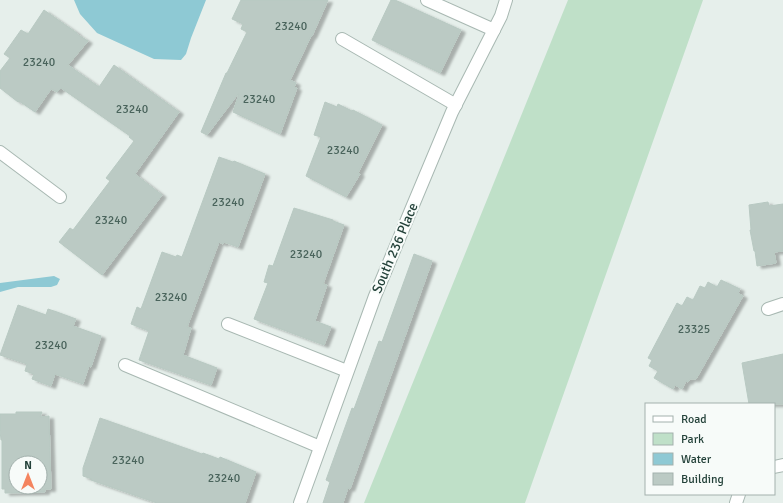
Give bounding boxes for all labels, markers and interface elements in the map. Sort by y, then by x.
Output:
house number: 23240 [275,19,307,34]
house number: 23240 [23,55,55,70]
house number: 23240 [243,92,275,107]
house number: 23240 [116,102,148,117]
house number: 23240 [327,143,359,158]
house number: 23240 [212,195,244,210]
street label: South 236 Place [368,200,422,296]
house number: 23240 [95,213,127,228]
house number: 23240 [290,247,322,262]
house number: 23240 [155,290,187,305]
house number: 23325 [678,322,710,337]
house number: 23240 [35,338,67,353]
legend [645,403,775,495]
text: Road [681,412,707,427]
text: Park [681,432,704,447]
text: Water [681,452,712,467]
house number: 23240 [112,453,144,468]
north arrow [8,455,48,495]
text: N [24,459,32,472]
house number: 23240 [208,471,240,486]
text: Building [681,472,724,487]

